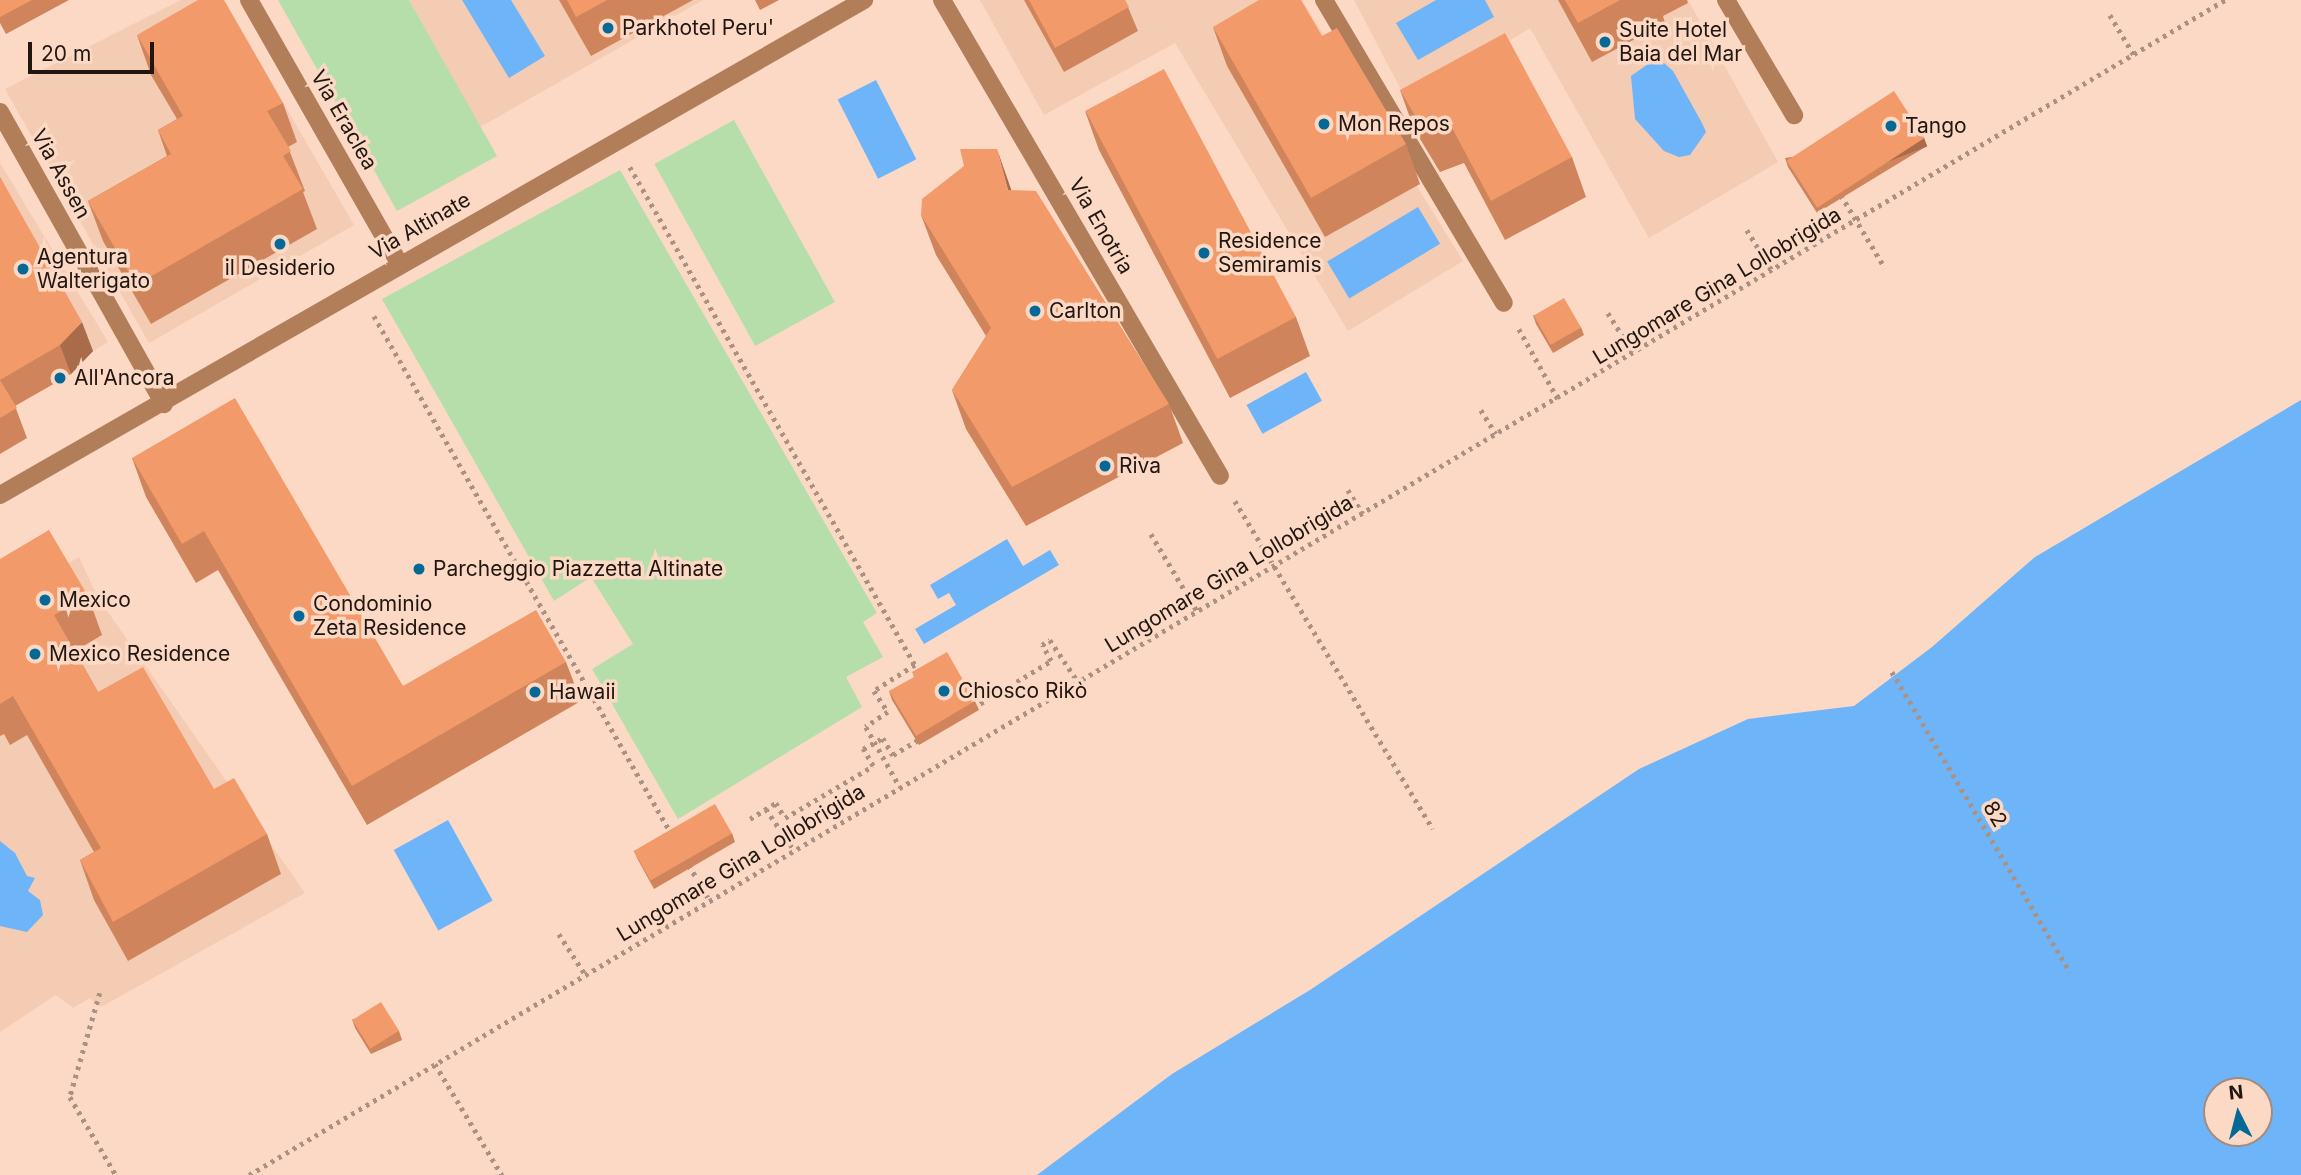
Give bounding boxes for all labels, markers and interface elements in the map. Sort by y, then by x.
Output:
place label: Parkhotel Peru' [622,15,774,41]
place label: Suite Hotel Baia del Mar [1619,17,1742,67]
marker: Parkhotel Peru' [600,20,616,36]
scale bar [32,28,158,72]
marker: Suite Hotel Baia del Mar [1597,34,1613,50]
text: 20 m [41,41,91,66]
street label: Via Eraclea [305,66,383,174]
place label: Mon Repos [1338,111,1450,137]
place label: Tango [1905,113,1967,139]
marker: Mon Repos [1316,116,1332,132]
marker: Tango [1883,118,1899,134]
street label: Via Assen [26,125,96,223]
street label: Via Enotria [1063,173,1139,279]
street label: Via Altinate [365,187,475,265]
street label: Lungomare Gina Lollobrigida [1588,202,1846,370]
place label: Residence Semiramis [1218,228,1321,278]
marker: il Desiderio [272,236,288,252]
place label: Agentura Walterigato [37,244,150,294]
marker: Residence Semiramis [1196,245,1212,261]
place label: il Desiderio [225,255,335,281]
marker: Agentura Walterigato [15,261,31,277]
place label: Carlton [1049,298,1121,324]
marker: Carlton [1027,303,1043,319]
place label: All'Ancora [74,365,174,391]
marker: All'Ancora [52,370,68,386]
place label: Riva [1119,453,1161,479]
marker: Riva [1097,458,1113,474]
street label: Lungomare Gina Lollobrigida [1100,490,1358,658]
place label: Parcheggio Piazzetta Altinate [433,556,723,582]
marker: Parcheggio Piazzetta Altinate [411,561,427,577]
place label: Mexico [59,587,131,613]
place label: Condominio Zeta Residence [313,591,466,641]
marker: Mexico [37,592,53,608]
marker: Condominio Zeta Residence [291,608,307,624]
place label: Mexico Residence [49,641,230,667]
marker: Mexico Residence [27,646,43,662]
place label: Chiosco Rikò [958,678,1087,704]
place label: Hawaii [549,679,616,705]
marker: Chiosco Rikò [936,683,952,699]
marker: Hawaii [527,684,543,700]
street label: Lungomare Gina Lollobrigida [612,779,870,947]
street label: 82 [1978,796,2012,832]
north arrow [2203,1077,2273,1147]
text: N [2228,1080,2244,1105]

